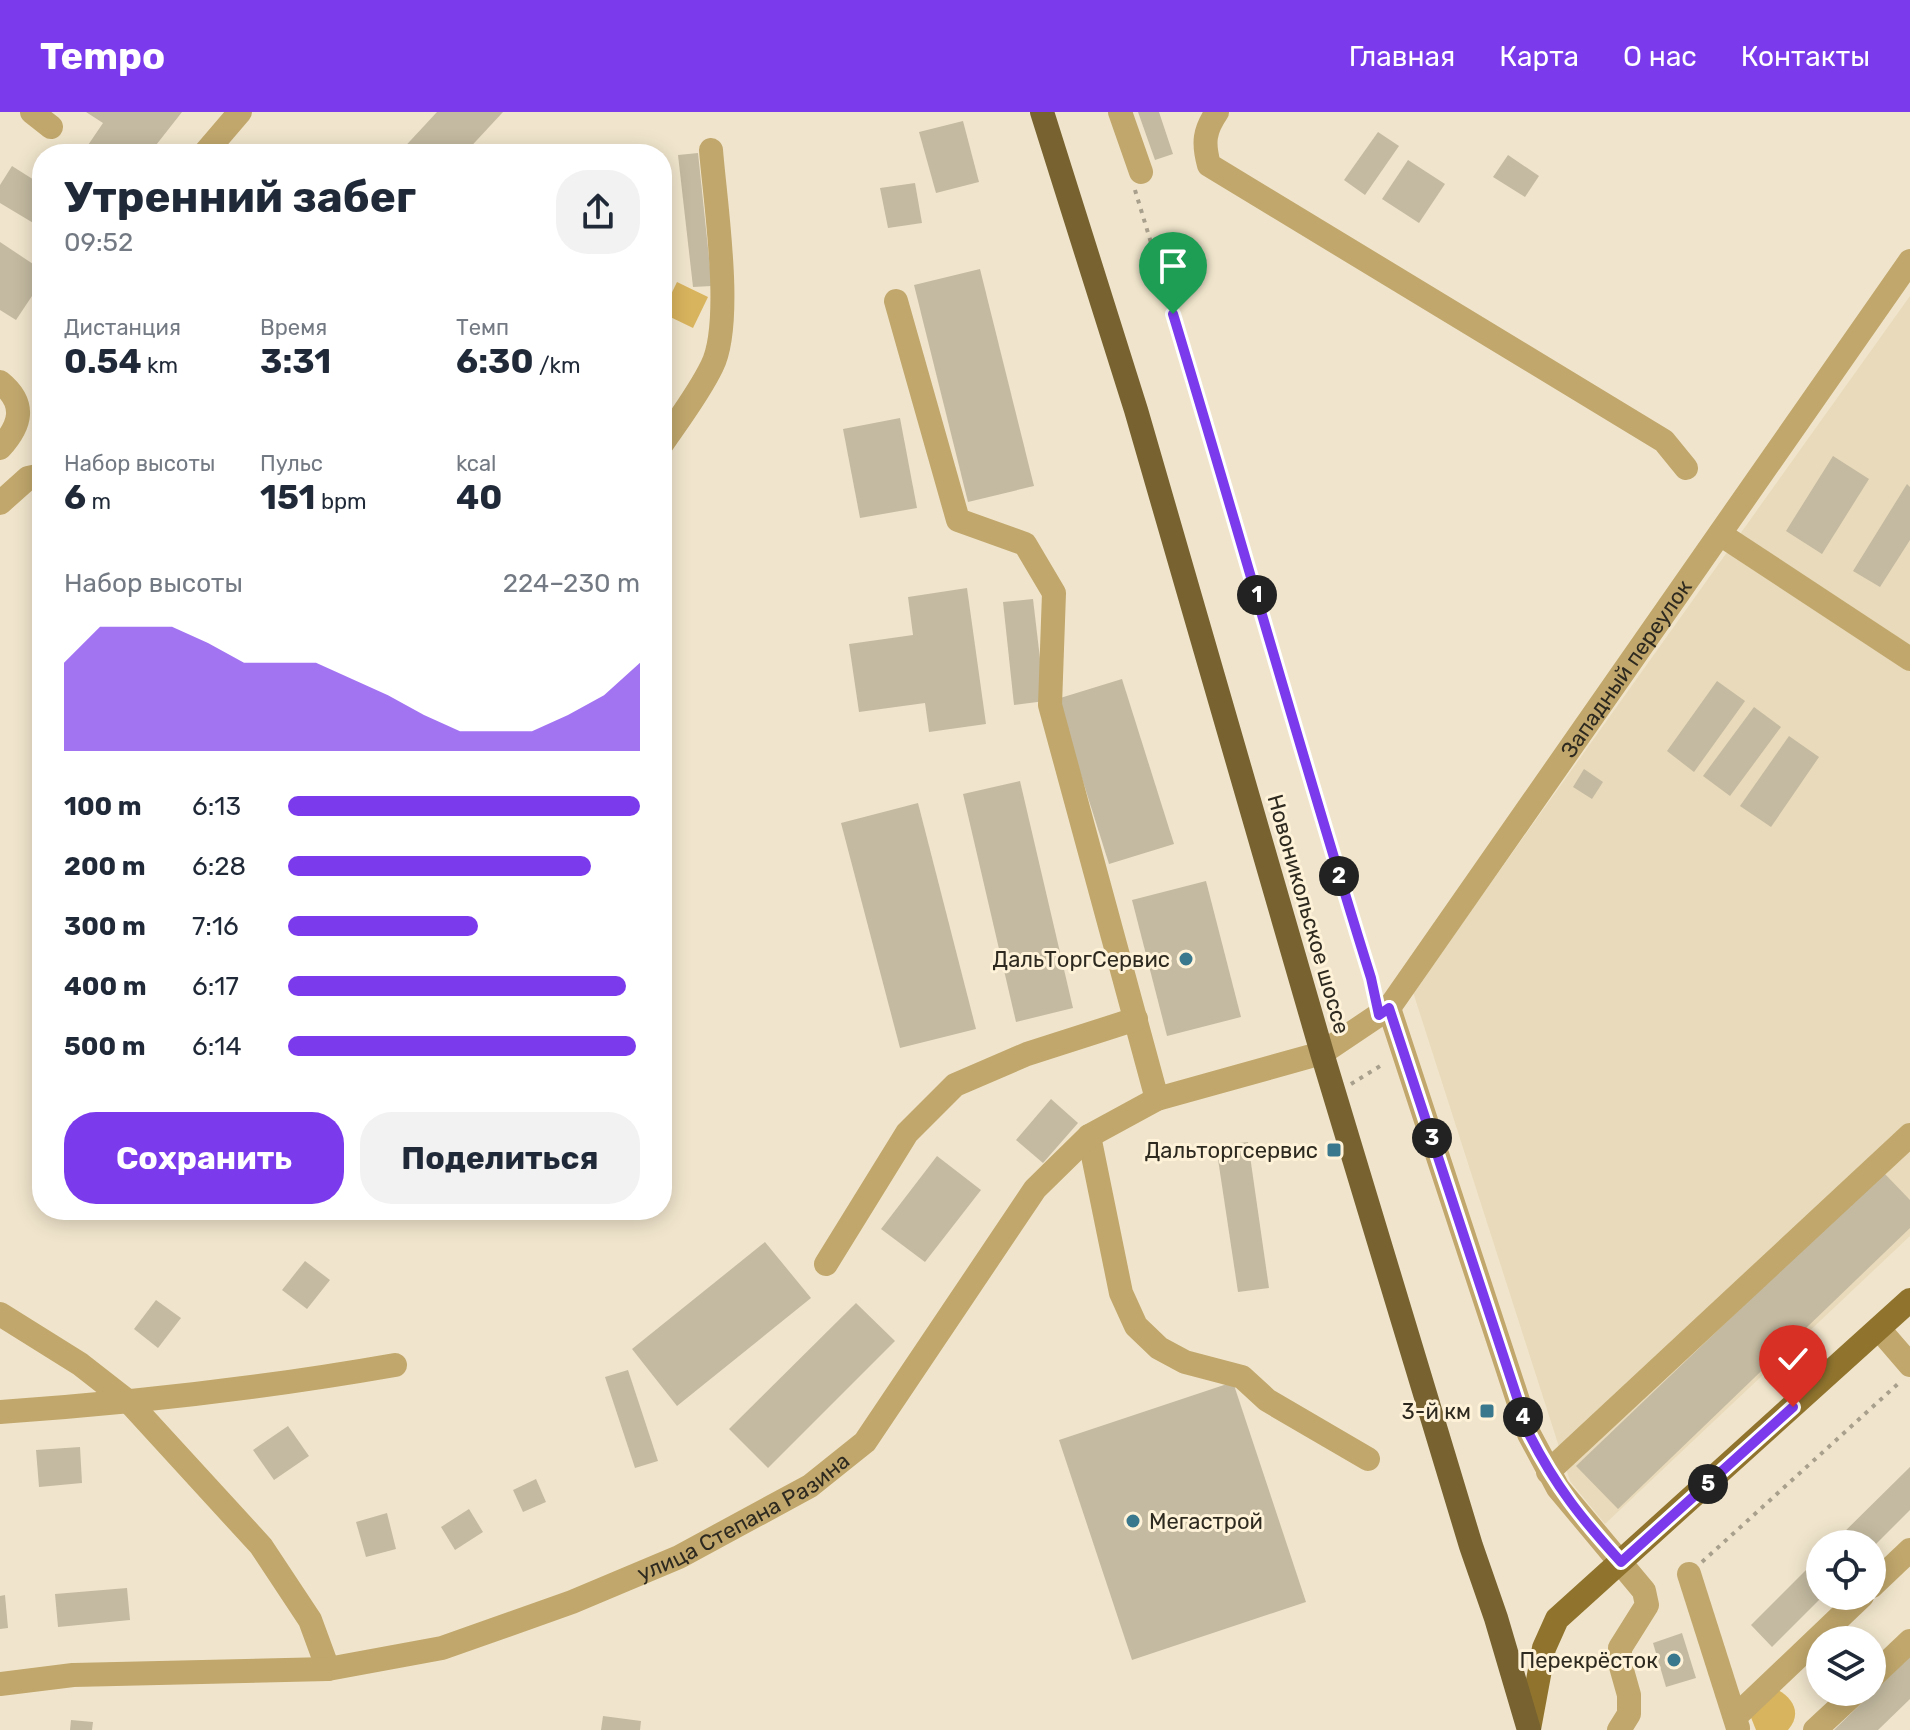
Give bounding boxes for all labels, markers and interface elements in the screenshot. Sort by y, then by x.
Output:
text: Tempo [40,33,165,79]
text: Главная [1349,40,1455,73]
text: Карта [1499,40,1579,73]
text: О нас [1623,40,1697,73]
text: Контакты [1741,40,1870,73]
button: share [556,170,640,254]
text: Утренний забег [64,171,416,223]
text: 09:52 [64,227,133,258]
pin [1139,232,1207,314]
icon: arrive [1151,244,1195,288]
text: Дистанция [64,314,181,341]
text: Время [260,314,327,341]
text: Темп [456,314,509,341]
text: 0.54 [64,341,142,382]
text: 3:31 [260,341,331,382]
text: 6:30 [456,341,534,382]
text: km [142,352,178,379]
text: /km [534,352,581,379]
text: Набор высоты [64,450,215,477]
text: Пульс [260,450,323,477]
text: kcal [456,450,496,477]
text: 6 [64,477,86,518]
text: 151 [260,477,316,518]
text: 40 [456,477,502,518]
text: m [86,488,111,515]
text: bpm [316,488,367,515]
text: Набор высоты [64,568,243,599]
text: 224–230 m [503,568,640,599]
street label: Западный переулок [1555,574,1698,763]
pin: 1 [1237,575,1277,615]
text: 1 [1252,581,1262,608]
text: 100 m [64,791,142,822]
text: 6:13 [192,791,241,822]
street label: Новоникольское шоссе [1261,791,1356,1037]
text: 200 m [64,851,146,882]
text: 6:28 [192,851,246,882]
pin: 2 [1319,856,1359,896]
text: 2 [1332,862,1346,889]
text: 300 m [64,911,146,942]
text: 7:16 [192,911,239,942]
place label: ДальТоргСервис [993,946,1170,973]
marker: ДальТоргСервис [1177,950,1195,968]
text: 400 m [64,971,146,1002]
text: 6:17 [192,971,239,1002]
text: 500 m [64,1031,146,1062]
text: 6:14 [192,1031,242,1062]
button: Сохранить [64,1112,344,1204]
button: Поделиться [360,1112,640,1204]
pin: 3 [1412,1118,1452,1158]
text: 3 [1425,1124,1439,1151]
place label: Дальторгсервис [1145,1137,1318,1164]
marker: Дальторгсервис [1325,1141,1343,1159]
pin [1759,1325,1827,1407]
icon: check [1771,1337,1815,1381]
pin: 4 [1503,1397,1543,1437]
place label: 3-й км [1402,1398,1471,1425]
marker: 3-й км [1478,1402,1496,1420]
text: 4 [1515,1403,1531,1430]
street label: улица Степана Разина [633,1447,855,1587]
pin: 5 [1688,1464,1728,1504]
text: 5 [1701,1470,1715,1497]
place label: Мегастрой [1149,1508,1263,1535]
marker: Мегастрой [1124,1512,1142,1530]
map controls [1806,1530,1886,1706]
button: locate [1806,1530,1886,1610]
button: layers [1806,1626,1886,1706]
place label: Перекрёсток [1519,1647,1658,1674]
marker: Перекрёсток [1665,1651,1683,1669]

